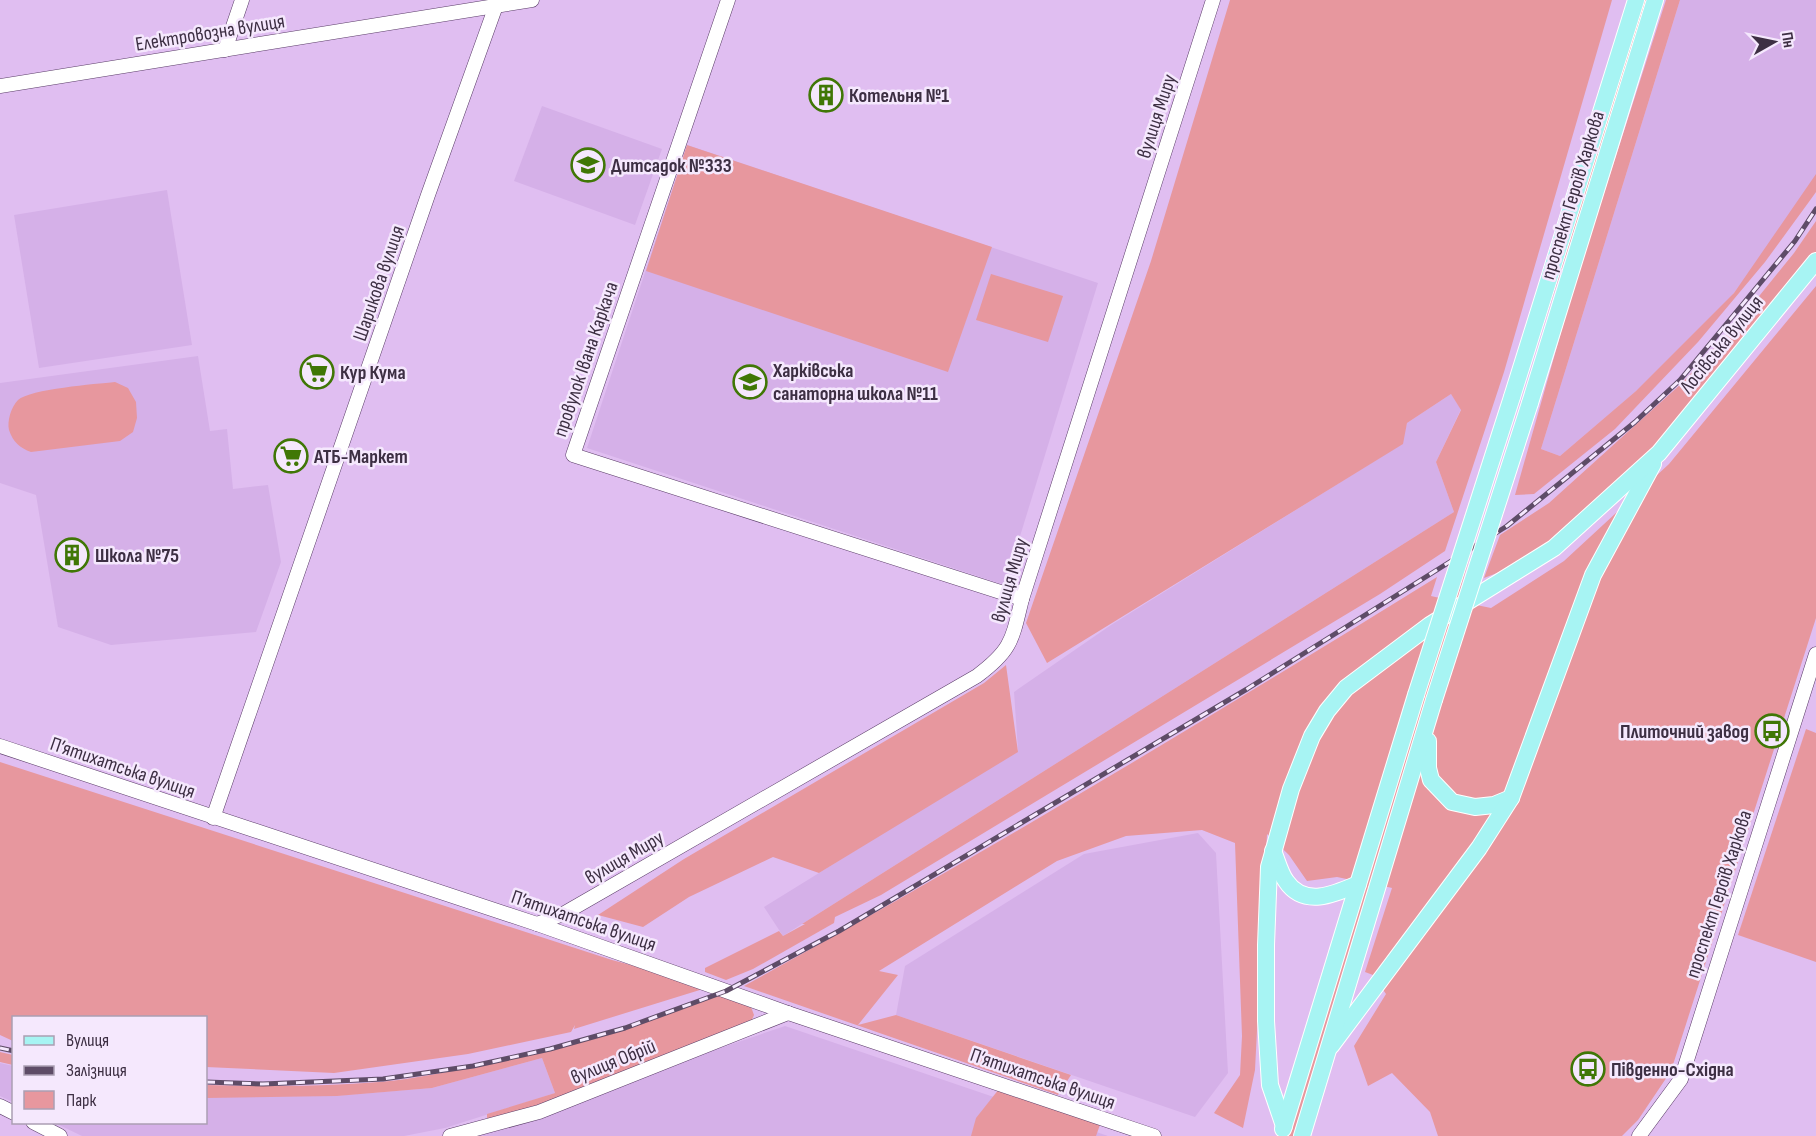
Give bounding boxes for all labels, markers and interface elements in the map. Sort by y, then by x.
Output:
street label: Електровозна вулиця [134,9,287,57]
north arrow [1744,12,1804,72]
text: Пн [1777,31,1798,49]
street label: вулиця Миру [1132,71,1182,161]
building icon: Котельня №1 [808,77,844,113]
place label: Котельня №1 [849,84,949,108]
street label: проспект Героїв Харкова [1536,108,1610,282]
school or university icon: Дитсадок №333 [570,147,606,183]
place label: Дитсадок №333 [611,154,732,178]
street label: Шарикова вулиця [348,223,410,344]
street label: провулок Івана Каркача [548,279,624,440]
street label: Лосівська вулиця [1674,291,1768,399]
supermarket icon: Кур Кума [299,354,335,390]
place label: Харківська санаторна школа №11 [772,359,938,406]
place label: Кур Кума [340,361,406,385]
school or university icon: Харківська санаторна школа №11 [732,364,768,400]
supermarket icon: АТБ-Маркет [273,438,309,474]
place label: АТБ-Маркет [313,445,408,469]
street label: вулиця Миру [986,535,1034,625]
building icon: Школа №75 [54,537,90,573]
place label: Школа №75 [95,544,179,568]
bus stop icon: Плиточний завод [1754,713,1790,749]
place label: Плиточний завод [1620,720,1749,744]
street label: П’ятихатська вулиця [47,732,198,804]
street label: проспект Героїв Харкова [1681,807,1757,981]
street label: вулиця Миру [581,826,668,890]
street label: П’ятихатська вулиця [508,885,659,957]
legend [12,1016,207,1124]
text: Вулиця [66,1030,109,1051]
street label: вулиця Обрій [568,1034,659,1090]
street label: П’ятихатська вулиця [967,1043,1118,1115]
bus stop icon: Південно-Східна [1570,1051,1606,1087]
place label: Південно-Східна [1611,1058,1734,1082]
text: Залізниця [66,1060,127,1081]
text: Парк [66,1090,97,1111]

